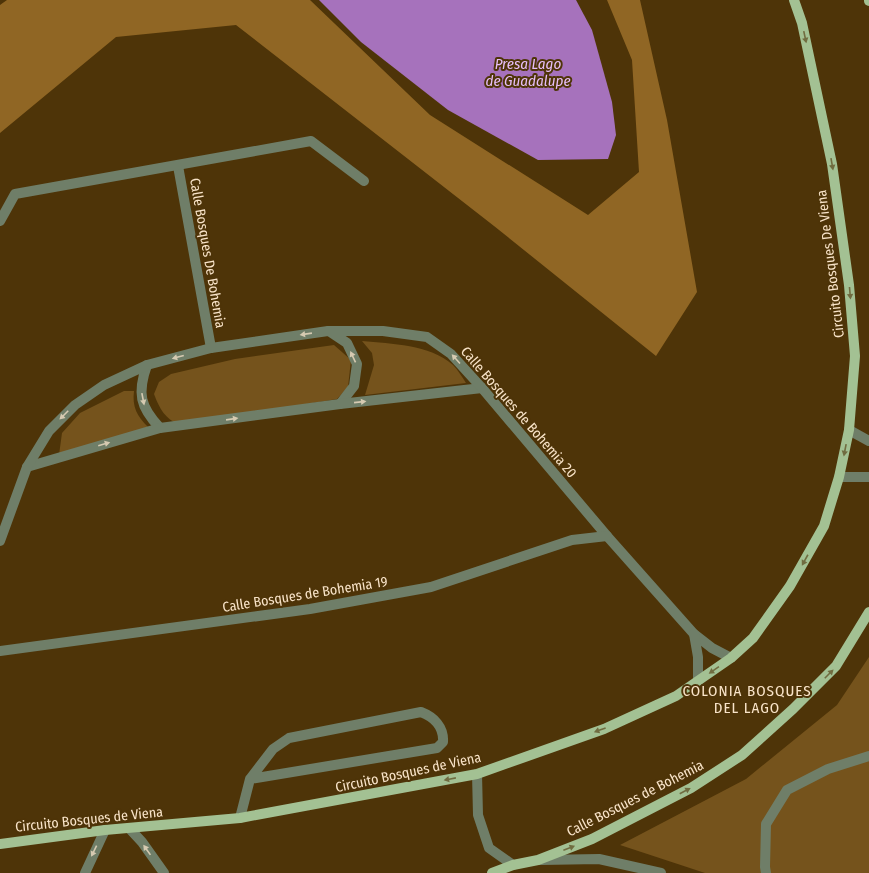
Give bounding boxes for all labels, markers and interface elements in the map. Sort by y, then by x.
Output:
one-way arrow [803,31,809,43]
water label: Presa Lago de Guadalupe [485,55,571,90]
one-way arrow [829,158,835,170]
street label: Calle Bosques De Bohemia [186,177,229,330]
street label: Circuito Bosques De Viena [813,189,848,339]
one-way arrow [846,287,853,299]
one-way arrow [300,331,312,337]
street label: Calle Bosques de Bohemia 20 [457,343,580,481]
one-way arrow [350,351,356,363]
one-way arrow [172,354,184,360]
one-way arrow [451,354,461,364]
one-way arrow [140,393,146,405]
one-way arrow [354,399,367,406]
one-way arrow [59,410,69,420]
one-way arrow [225,416,238,422]
one-way arrow [99,441,111,447]
one-way arrow [841,444,847,456]
one-way arrow [802,554,808,566]
street label: Calle Bosques de Bohemia 19 [221,573,389,616]
one-way arrow [709,666,720,674]
one-way arrow [824,669,834,679]
district label: COLONIA BOSQUES DEL LAGO [682,682,812,717]
one-way arrow [593,727,605,733]
street label: Circuito Bosques de Viena [334,749,483,796]
street label: Calle Bosques de Bohemia [564,756,707,840]
one-way arrow [444,776,456,782]
one-way arrow [680,788,691,794]
street label: Circuito Bosques de Viena [14,803,164,836]
one-way arrow [143,844,151,855]
one-way arrow [563,844,575,850]
one-way arrow [91,845,97,857]

